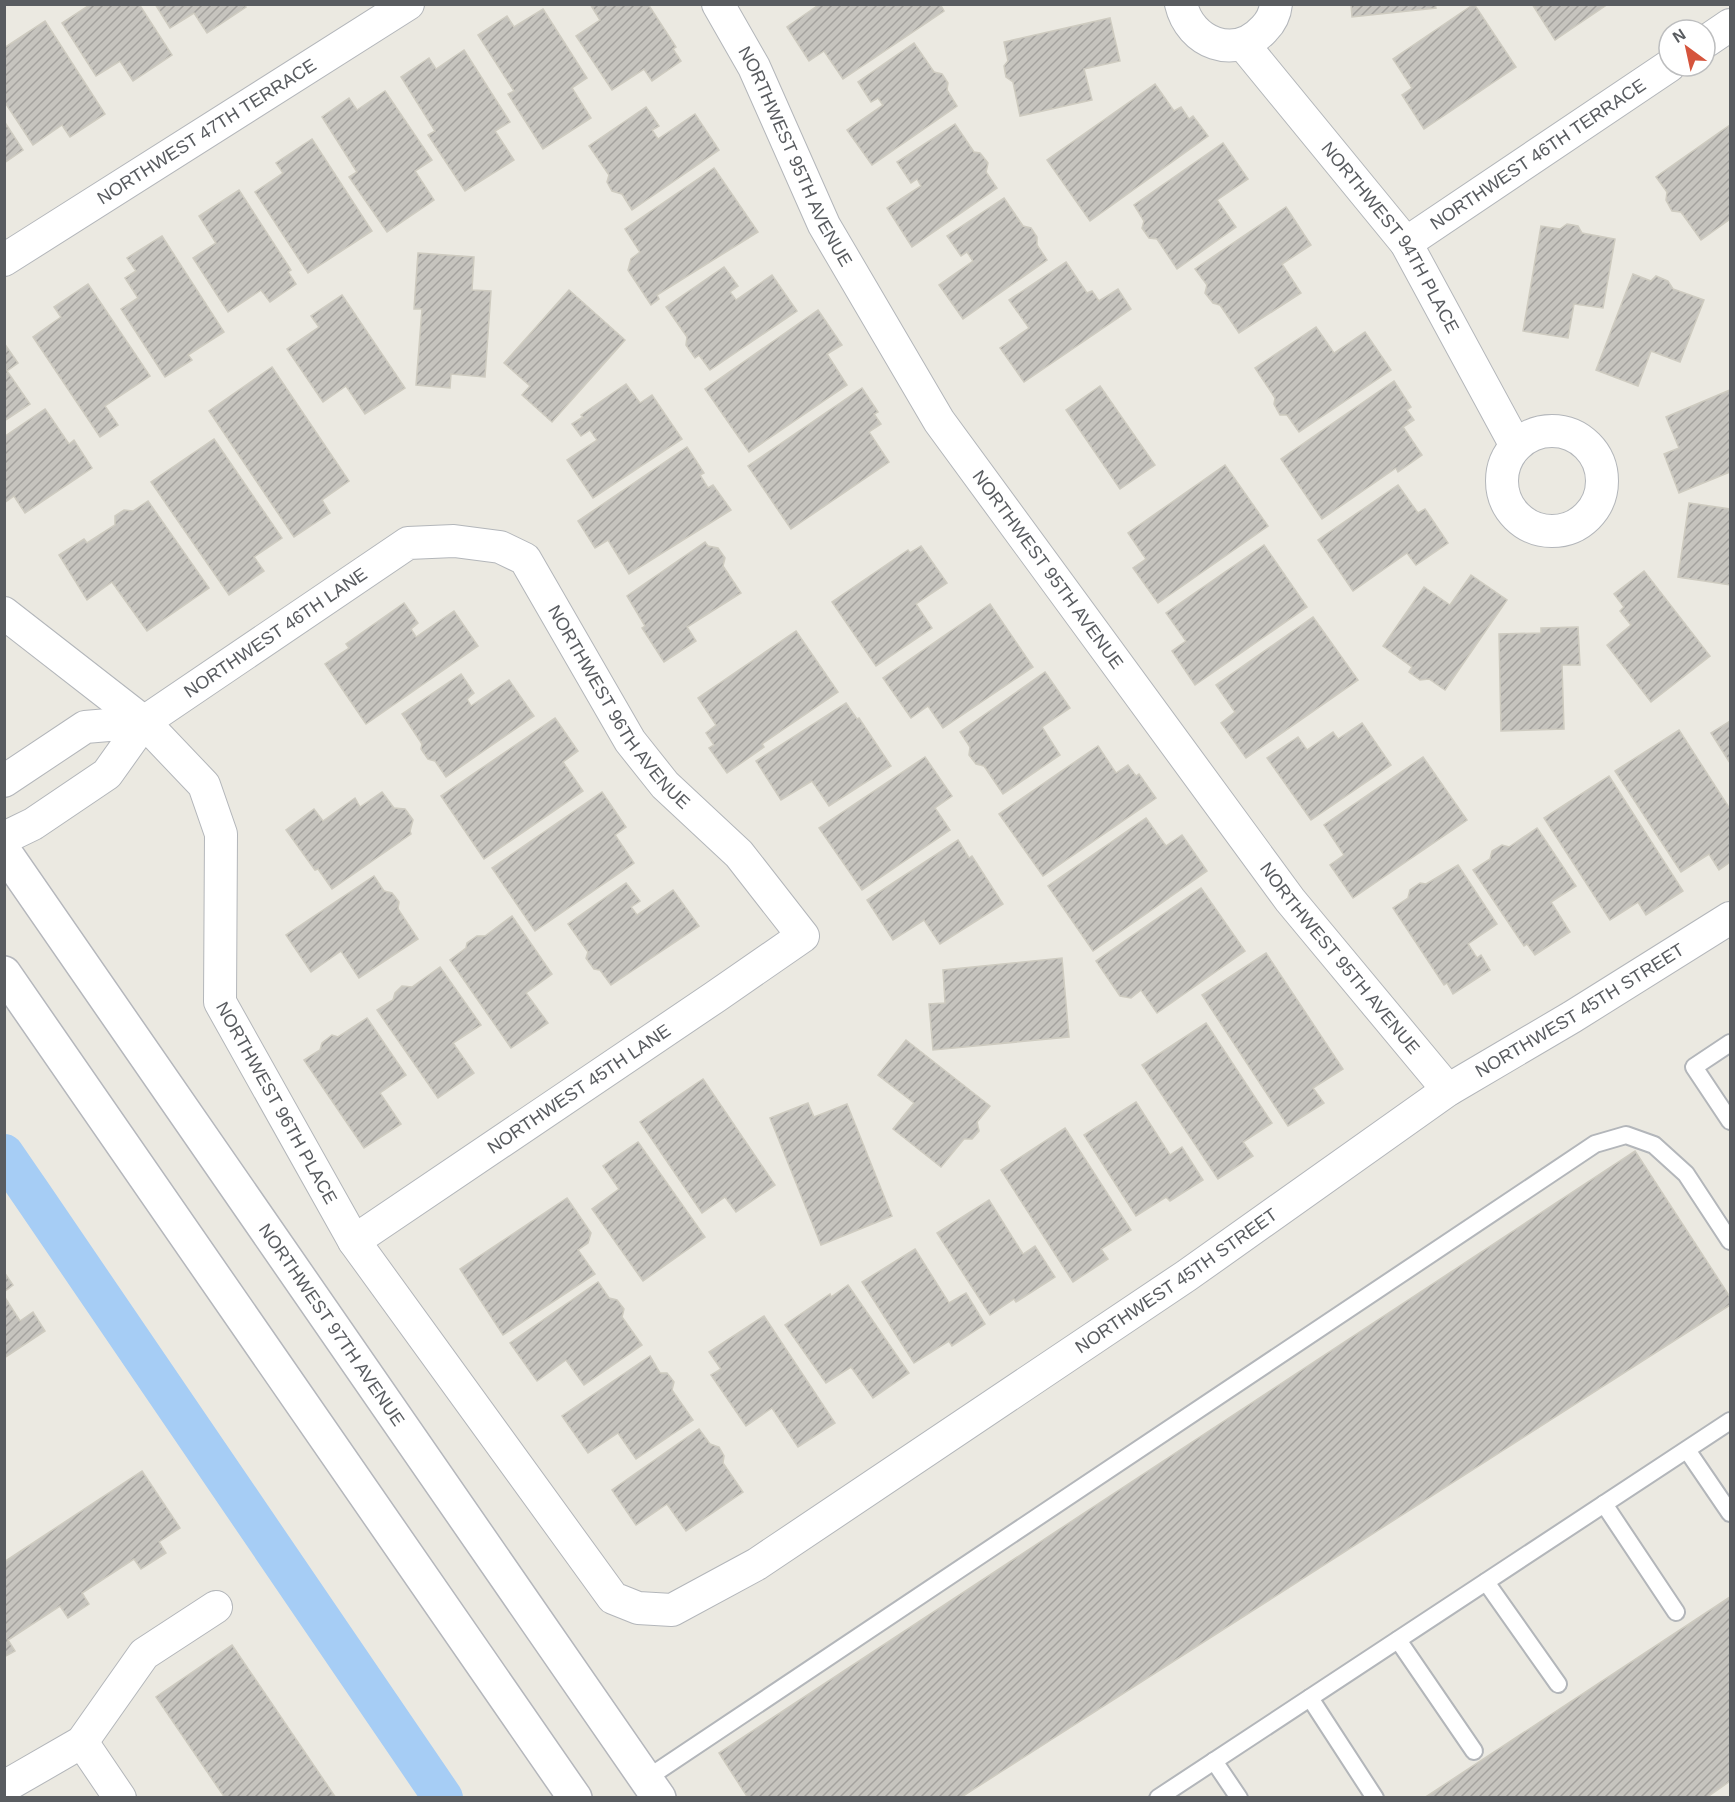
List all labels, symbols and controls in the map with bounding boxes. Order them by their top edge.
north arrow [1657,18,1717,78]
text: N [1670,26,1689,46]
street label: NORTHWEST 95TH AVENUE [734,43,856,270]
street label: NORTHWEST 47TH TERRACE [94,55,320,208]
street label: NORTHWEST 46TH TERRACE [1426,75,1649,234]
street label: NORTHWEST 94TH PLACE [1317,138,1463,337]
street label: NORTHWEST 95TH AVENUE [969,467,1127,673]
street label: NORTHWEST 46TH LANE [180,564,371,702]
street label: NORTHWEST 96TH AVENUE [544,602,694,813]
street label: NORTHWEST 95TH AVENUE [1256,859,1424,1058]
street label: NORTHWEST 45TH STREET [1472,939,1688,1082]
street label: NORTHWEST 96TH PLACE [212,998,341,1207]
street label: NORTHWEST 45TH LANE [484,1020,674,1158]
street label: NORTHWEST 45TH STREET [1072,1204,1281,1357]
street label: NORTHWEST 97TH AVENUE [255,1220,408,1430]

